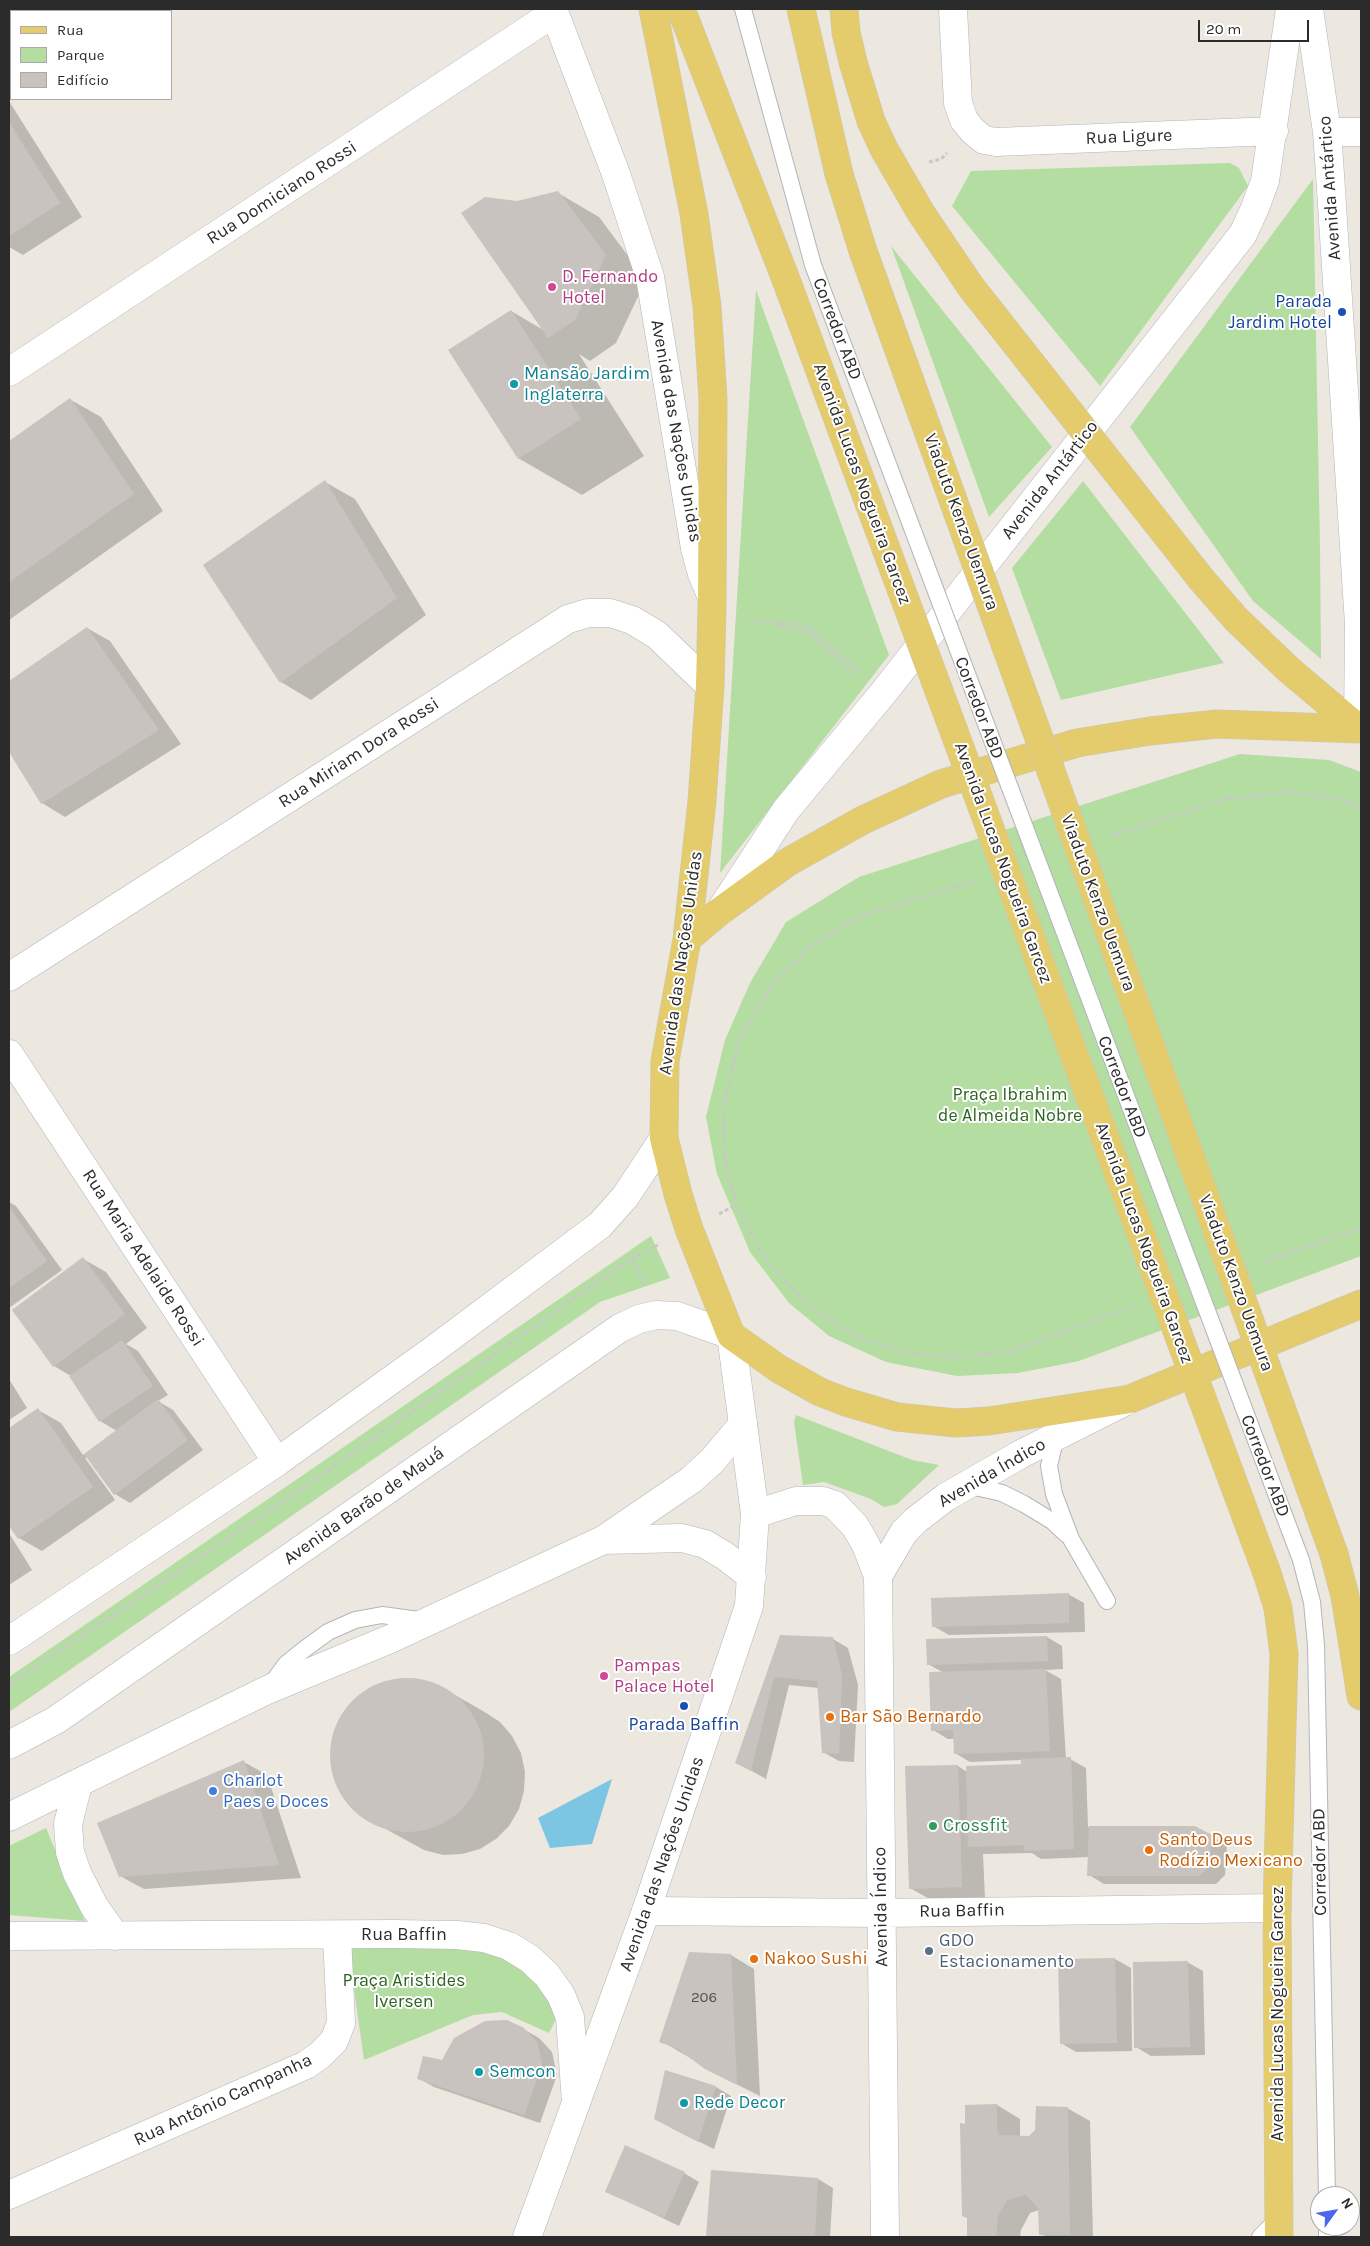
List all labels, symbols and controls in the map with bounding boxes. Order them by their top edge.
legend [10,10,172,100]
scale bar [1200,10,1311,42]
text: 20 m [1206,20,1241,38]
text: Rua [57,21,84,39]
text: Parque [57,46,105,64]
text: Edifício [57,71,109,89]
street label: Avenida Antártico [1314,115,1346,261]
street label: Rua Ligure [1085,125,1173,149]
street label: Rua Domiciano Rossi [203,136,361,250]
place label: D. Fernando Hotel [562,266,658,308]
street label: Corredor ABD [808,275,866,383]
marker: D. Fernando Hotel [546,281,558,293]
place label: Parada Jardim Hotel [1228,291,1332,334]
marker: Parada Jardim Hotel [1336,306,1348,318]
street label: Avenida das Nações Unidas [646,318,706,544]
street label: Avenida Lucas Nogueira Garcez [808,360,916,608]
place label: Mansão Jardim Inglaterra [524,363,650,406]
marker: Mansão Jardim Inglaterra [508,378,520,390]
street label: Avenida Antártico [997,416,1103,544]
street label: Viaduto Kenzo Uemura [919,431,1003,613]
street label: Corredor ABD [950,654,1008,762]
street label: Rua Miriam Dora Rossi [275,693,443,813]
street label: Avenida Lucas Nogueira Garcez [949,739,1057,987]
street label: Viaduto Kenzo Uemura [1056,812,1140,994]
street label: Avenida das Nações Unidas [655,850,707,1076]
street label: Corredor ABD [1093,1033,1151,1141]
park label: Praça Ibrahim de Almeida Nobre [938,1084,1082,1126]
street label: Avenida Lucas Nogueira Garcez [1090,1119,1198,1367]
street label: Rua Maria Adelaide Rossi [78,1165,208,1351]
street label: Viaduto Kenzo Uemura [1194,1192,1278,1374]
street label: Corredor ABD [1236,1412,1294,1520]
street label: Avenida Índico [934,1434,1050,1512]
street label: Avenida Barão de Mauá [280,1442,448,1570]
place label: Pampas Palace Hotel [614,1655,715,1698]
marker: Pampas Palace Hotel [598,1670,610,1682]
marker: Parada Baffin [678,1700,690,1712]
place label: Bar São Bernardo [840,1706,981,1728]
marker: Bar São Bernardo [824,1711,836,1723]
place label: Parada Baffin [629,1714,739,1736]
street label: Avenida das Nações Unidas [615,1754,709,1974]
place label: Charlot Paes e Doces [223,1770,329,1812]
marker: Charlot Paes e Doces [207,1785,219,1797]
street label: Corredor ABD [1308,1808,1332,1916]
place label: Crossfit [943,1815,1008,1837]
marker: Crossfit [927,1820,939,1832]
place label: Santo Deus Rodízio Mexicano [1159,1829,1303,1872]
marker: Santo Deus Rodízio Mexicano [1143,1844,1155,1856]
street label: Avenida Índico [869,1847,893,1967]
street label: Avenida Lucas Nogueira Garcez [1267,1886,1289,2142]
street label: Rua Baffin [919,1899,1005,1923]
street label: Rua Baffin [361,1924,447,1946]
place label: GDO Estacionamento [939,1930,1074,1972]
marker: GDO Estacionamento [923,1945,935,1957]
place label: Nakoo Sushi [764,1948,868,1970]
marker: Nakoo Sushi [748,1953,760,1965]
park label: Praça Aristides Iversen [342,1970,466,2012]
house number: 206 [691,1989,717,2007]
street label: Rua Antônio Campanha [130,2049,316,2151]
place label: Semcon [489,2061,556,2083]
marker: Semcon [473,2066,485,2078]
place label: Rede Decor [694,2092,785,2114]
marker: Rede Decor [678,2097,690,2109]
north arrow [1310,2186,1360,2236]
text: N [1337,2195,1357,2212]

